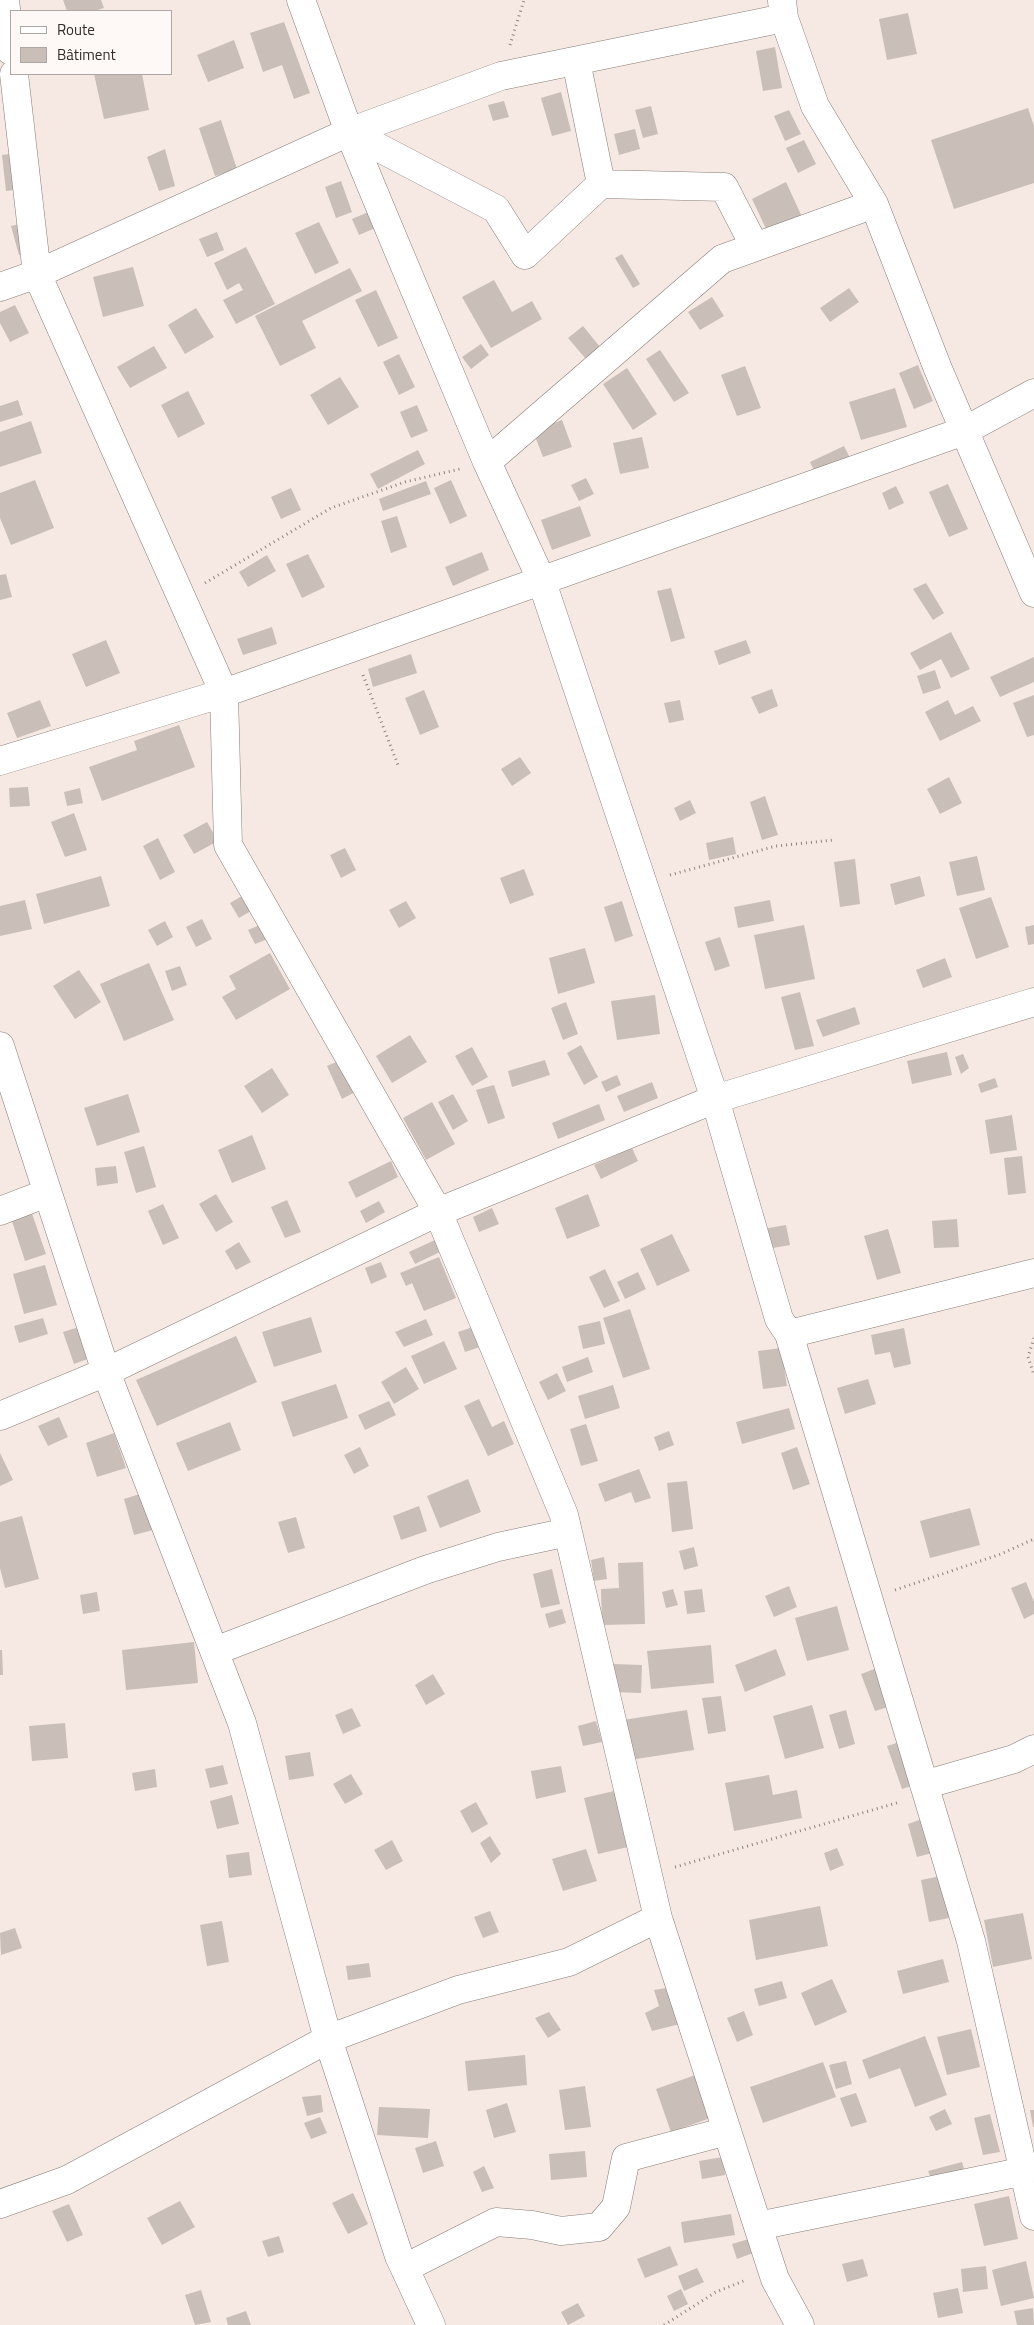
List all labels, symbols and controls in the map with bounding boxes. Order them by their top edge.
legend [10,10,172,75]
text: Route [57,18,95,41]
text: Bâtiment [57,43,116,66]

